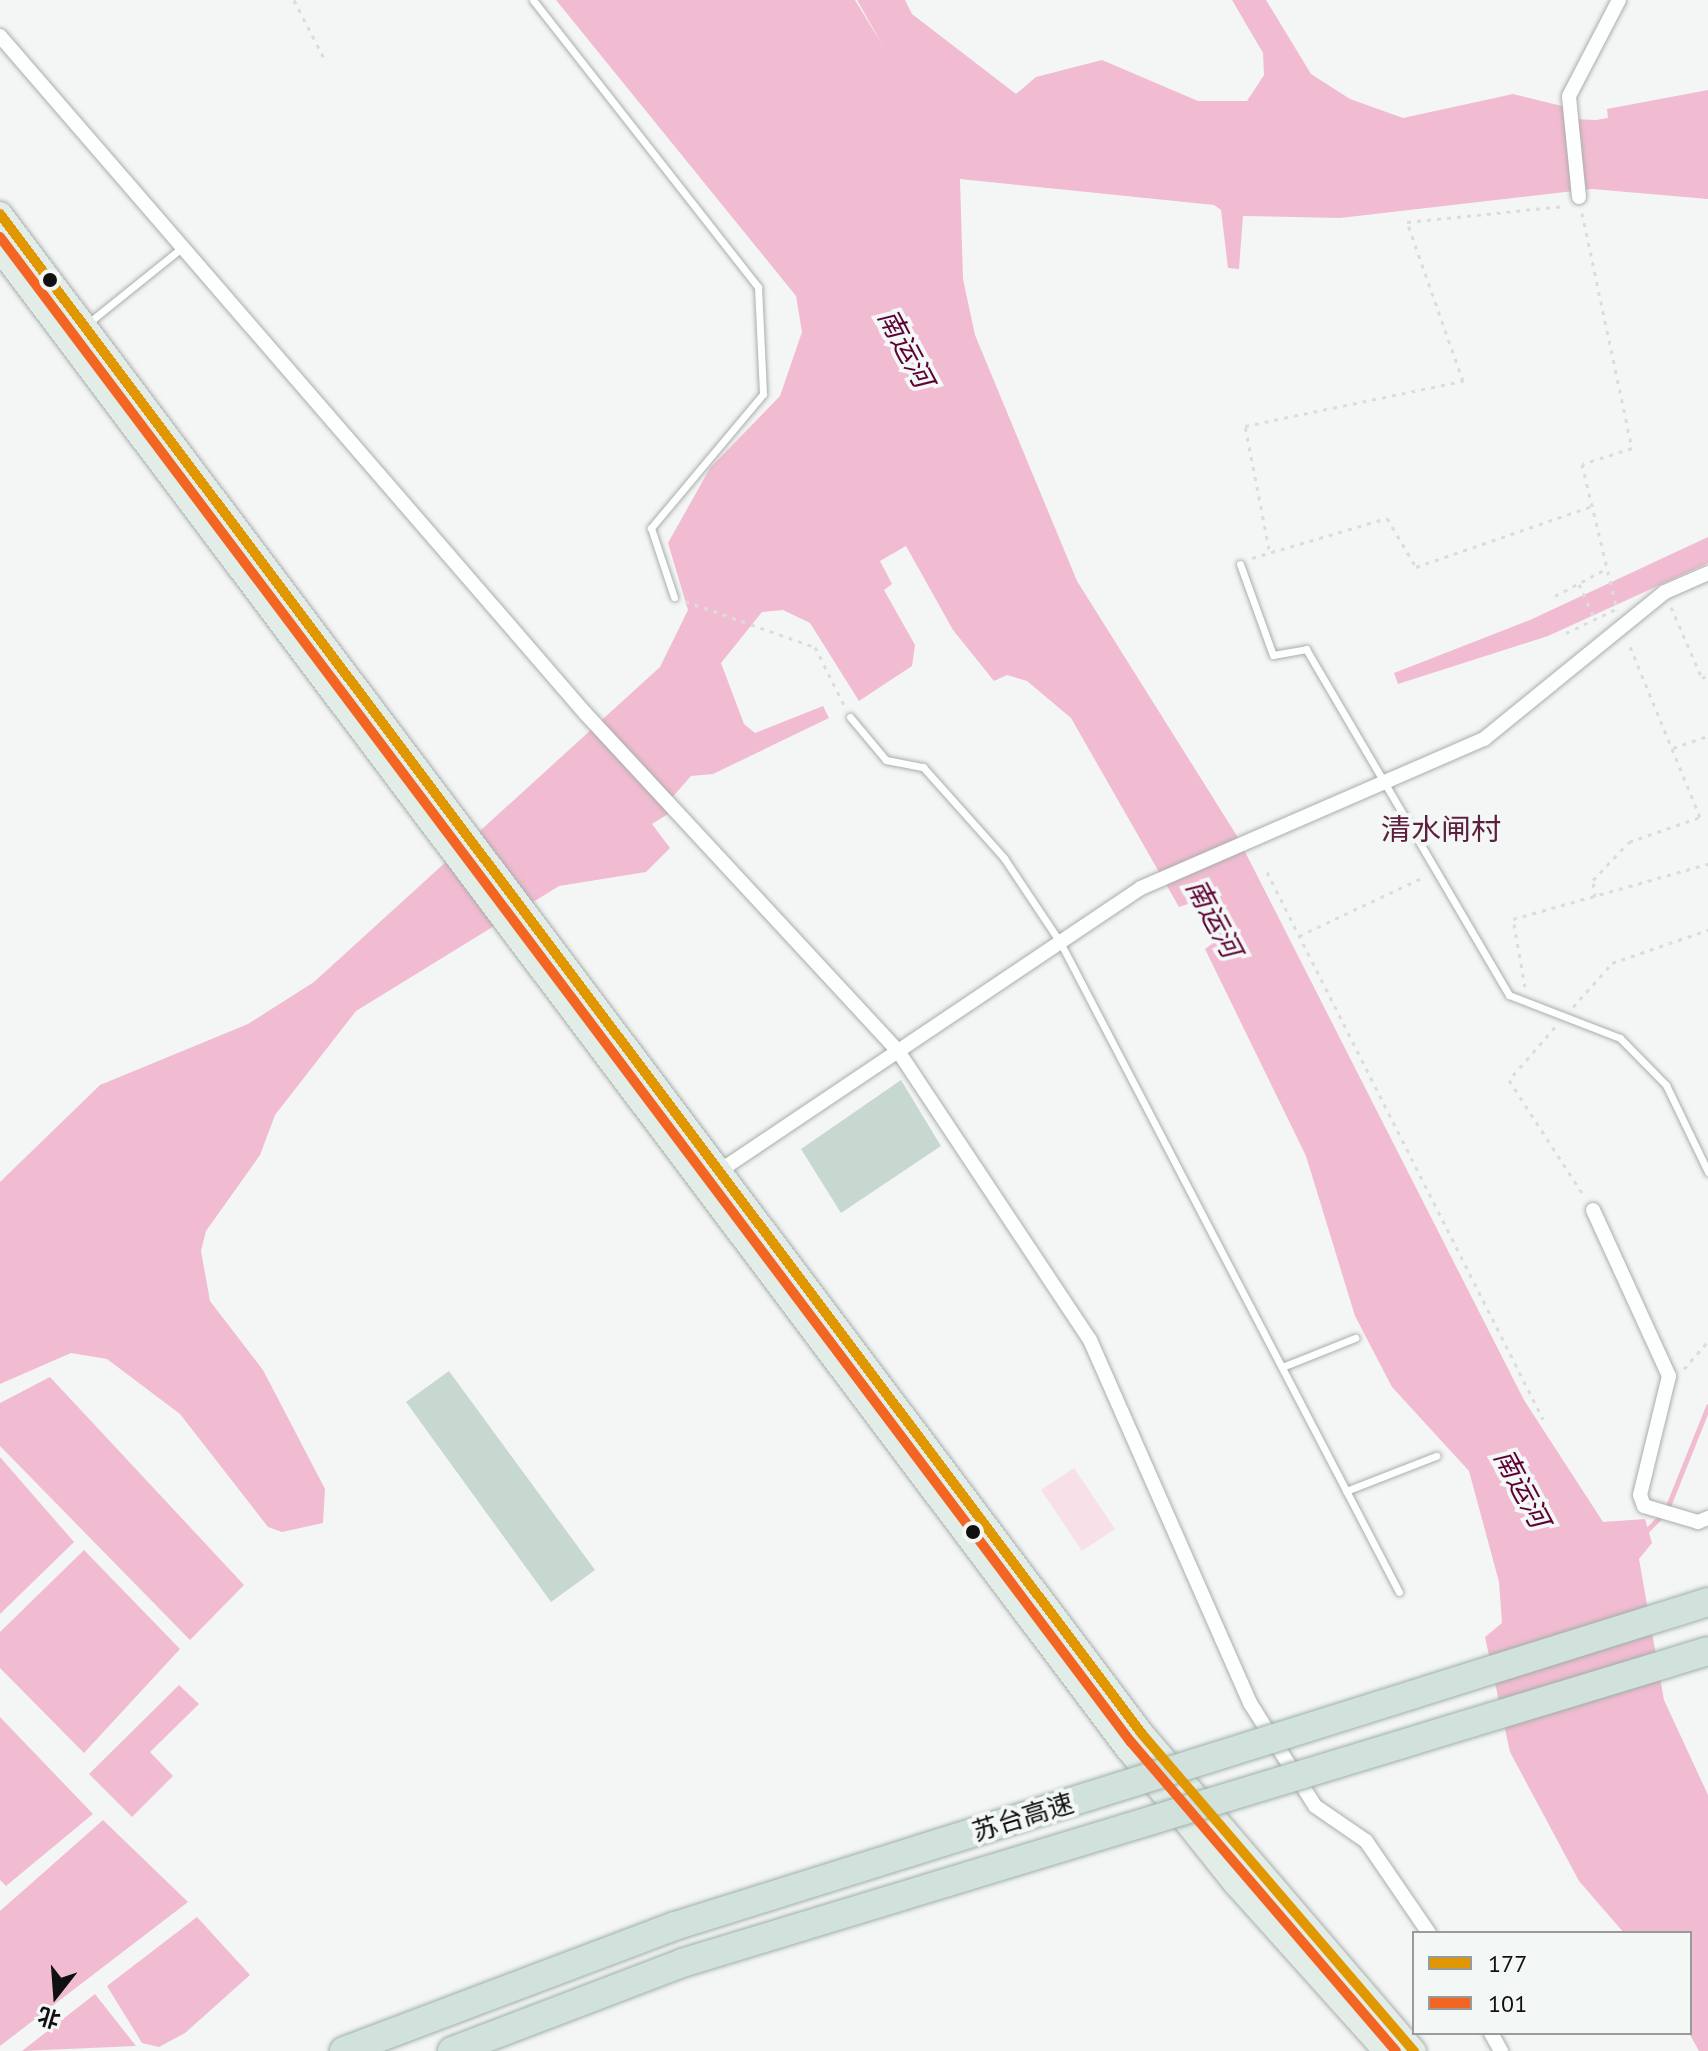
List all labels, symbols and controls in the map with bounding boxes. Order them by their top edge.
unlabelled marker [42,272,58,288]
water label: 南运河 [871,303,941,393]
district label: 清水闸村 [1381,811,1501,847]
water label: 南运河 [1179,873,1249,963]
water label: 南运河 [1487,1443,1557,1533]
unlabelled marker [965,1524,981,1540]
street label: 苏台高速 [969,1787,1077,1847]
legend [1412,1931,1692,2035]
text: 177 [1488,1948,1527,1979]
north arrow [16,1955,96,2035]
text: 101 [1488,1988,1527,2019]
text: 北 [34,2001,64,2035]

